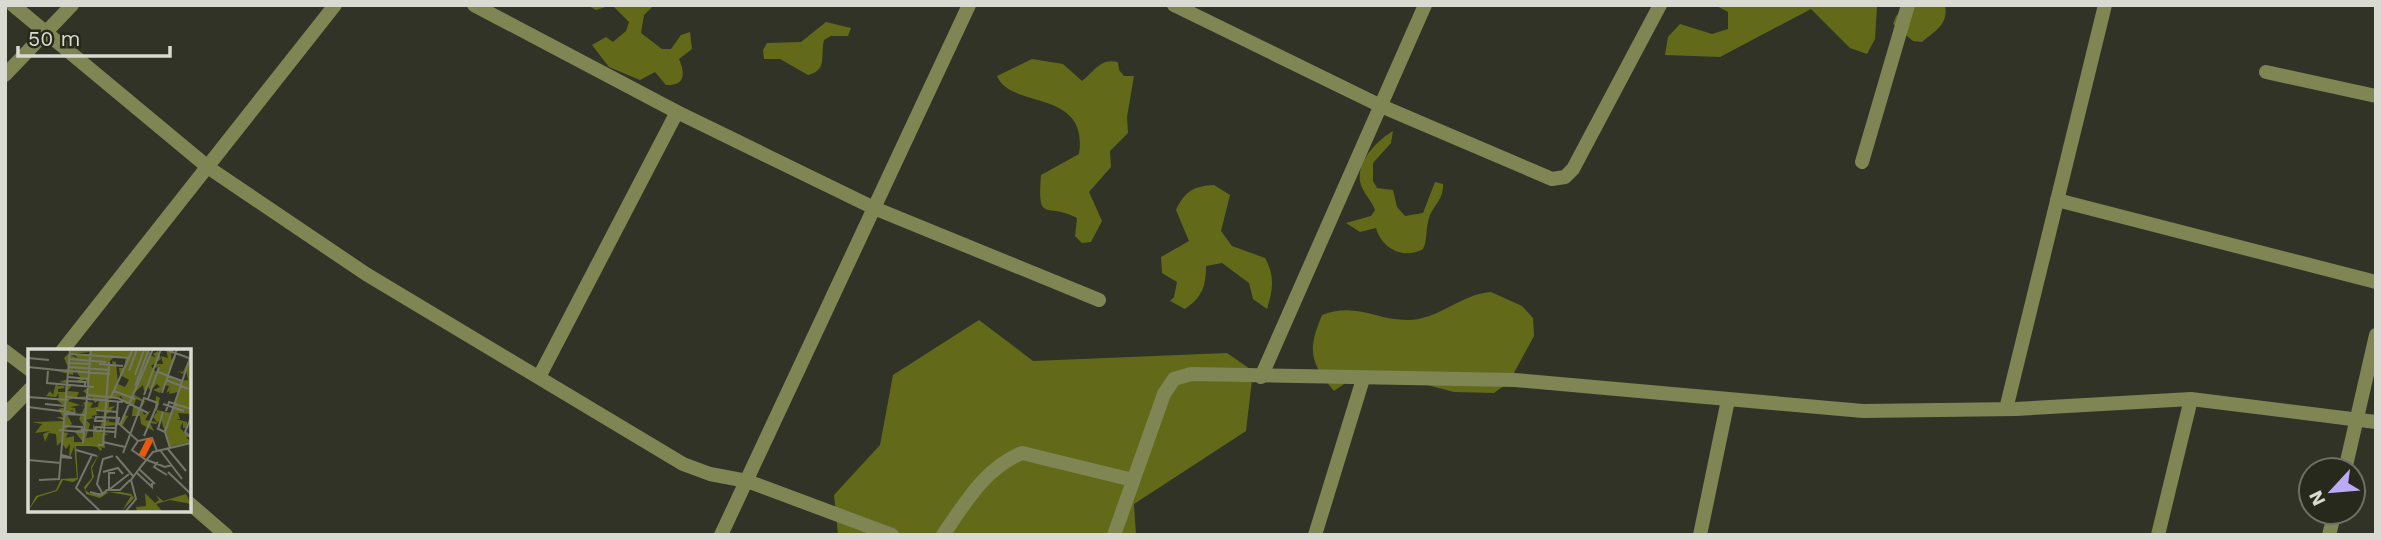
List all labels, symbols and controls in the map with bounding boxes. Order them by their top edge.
scale bar [18,14,170,58]
text: 50 m [28,26,80,51]
inset map [28,349,191,512]
north arrow [2297,456,2367,526]
text: N [2304,487,2331,510]

